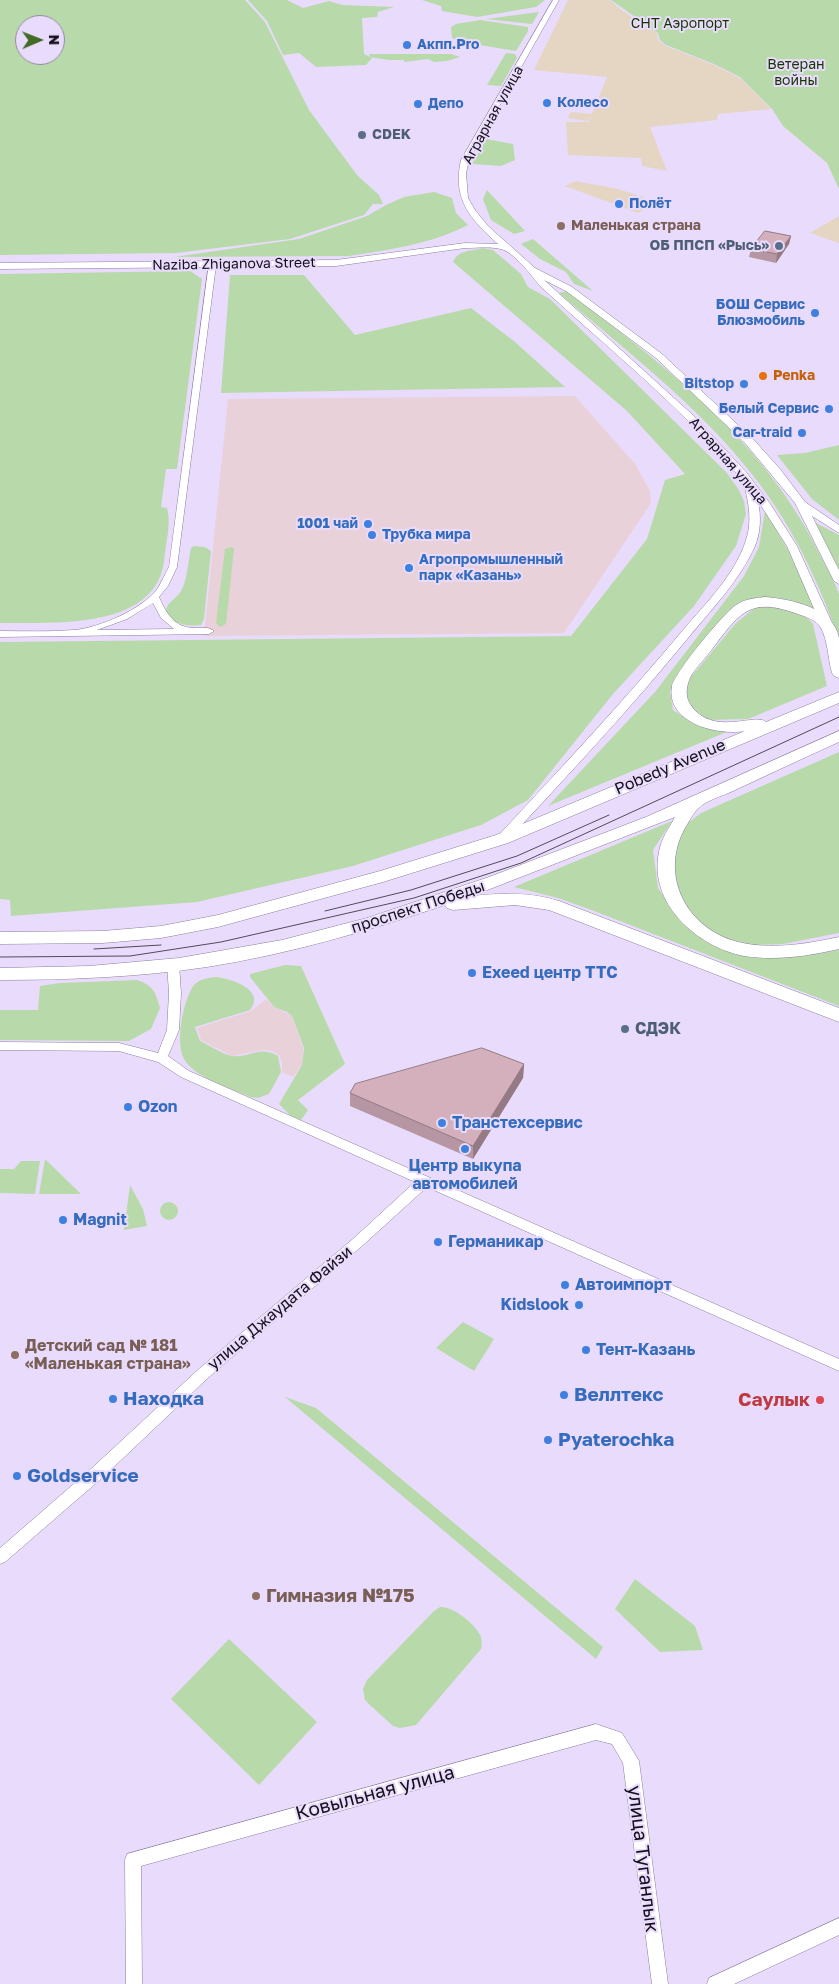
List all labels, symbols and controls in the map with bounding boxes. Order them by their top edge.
north arrow [15,15,65,65]
park label: СНТ Аэропорт [631,16,729,32]
text: N [46,34,63,45]
place label: Акпп.Pro [417,37,479,53]
marker: Акпп.Pro [401,39,413,51]
park label: Ветеран войны [767,57,825,90]
street label: Аграрная улица [459,63,527,167]
place label: Колесо [557,95,608,111]
place label: Депо [428,96,464,112]
marker: Колесо [541,97,553,109]
marker: Депо [412,98,424,110]
place label: CDEK [372,127,411,143]
marker: CDEK [356,129,368,141]
place label: Полёт [629,196,672,212]
marker: Полёт [613,198,625,210]
place label: Маленькая страна [571,218,701,234]
marker: Маленькая страна [555,220,567,232]
place label: ОБ ППСП «Рысь» [650,238,769,254]
marker: ОБ ППСП «Рысь» [773,240,785,252]
street label: Naziba Zhiganova Street [152,254,316,274]
place label: БОШ Сервис Блюзмобиль [716,297,805,330]
marker: БОШ Сервис Блюзмобиль [809,307,821,319]
place label: Penka [773,368,815,384]
marker: Penka [757,370,769,382]
place label: Bitstop [684,376,734,392]
marker: Bitstop [738,378,750,390]
place label: Белый Сервис [719,401,819,417]
marker: Белый Сервис [823,403,835,415]
street label: Аграрная улица [686,414,770,508]
place label: Car-traid [732,425,792,441]
marker: Car-traid [796,427,808,439]
place label: 1001 чай [297,516,358,532]
marker: 1001 чай [362,518,374,530]
place label: Трубка мира [382,527,471,543]
marker: Трубка мира [366,529,378,541]
place label: Агропромышленный парк «Казань» [419,552,563,584]
marker: Агропромышленный парк «Казань» [403,562,415,574]
street label: Pobedy Avenue [612,735,728,799]
street label: проспект Победы [349,876,487,938]
place label: Exeed центр ТТС [482,963,618,983]
marker: Exeed центр ТТС [466,967,478,979]
place label: СДЭК [635,1019,681,1039]
marker: СДЭК [619,1023,631,1035]
place label: Ozon [138,1097,178,1117]
marker: Ozon [122,1101,134,1113]
place label: Транстехсервис [452,1113,583,1133]
marker: Транстехсервис [436,1117,448,1129]
marker: Центр выкупа автомобилей [459,1143,471,1155]
place label: Центр выкупа автомобилей [408,1156,522,1194]
place label: Magnit [73,1210,127,1230]
marker: Magnit [57,1214,69,1226]
place label: Германикар [448,1232,544,1252]
marker: Германикар [432,1236,444,1248]
street label: улица Джаудата Файзи [204,1242,356,1374]
place label: Автоимпорт [575,1275,672,1295]
marker: Автоимпорт [559,1279,571,1291]
place label: Kidslook [500,1295,569,1315]
marker: Kidslook [573,1299,585,1311]
place label: Детский сад № 181 «Маленькая страна» [25,1336,191,1374]
place label: Тент-Казань [596,1340,695,1360]
marker: Тент-Казань [580,1344,592,1356]
marker: Детский сад № 181 «Маленькая страна» [9,1349,21,1361]
place label: Веллтекс [574,1384,664,1406]
place label: Находка [123,1388,204,1410]
marker: Веллтекс [558,1389,570,1401]
place label: Саулык [738,1389,810,1411]
marker: Находка [107,1393,119,1405]
marker: Саулык [814,1394,826,1406]
place label: Pyaterochka [558,1429,674,1451]
marker: Pyaterochka [542,1434,554,1446]
place label: Goldservice [27,1465,139,1487]
marker: Goldservice [11,1470,23,1482]
place label: Гимназия №175 [266,1585,415,1607]
marker: Гимназия №175 [250,1590,262,1602]
street label: Ковыльная улица [293,1761,457,1825]
street label: улица Туганлык [623,1784,663,1934]

